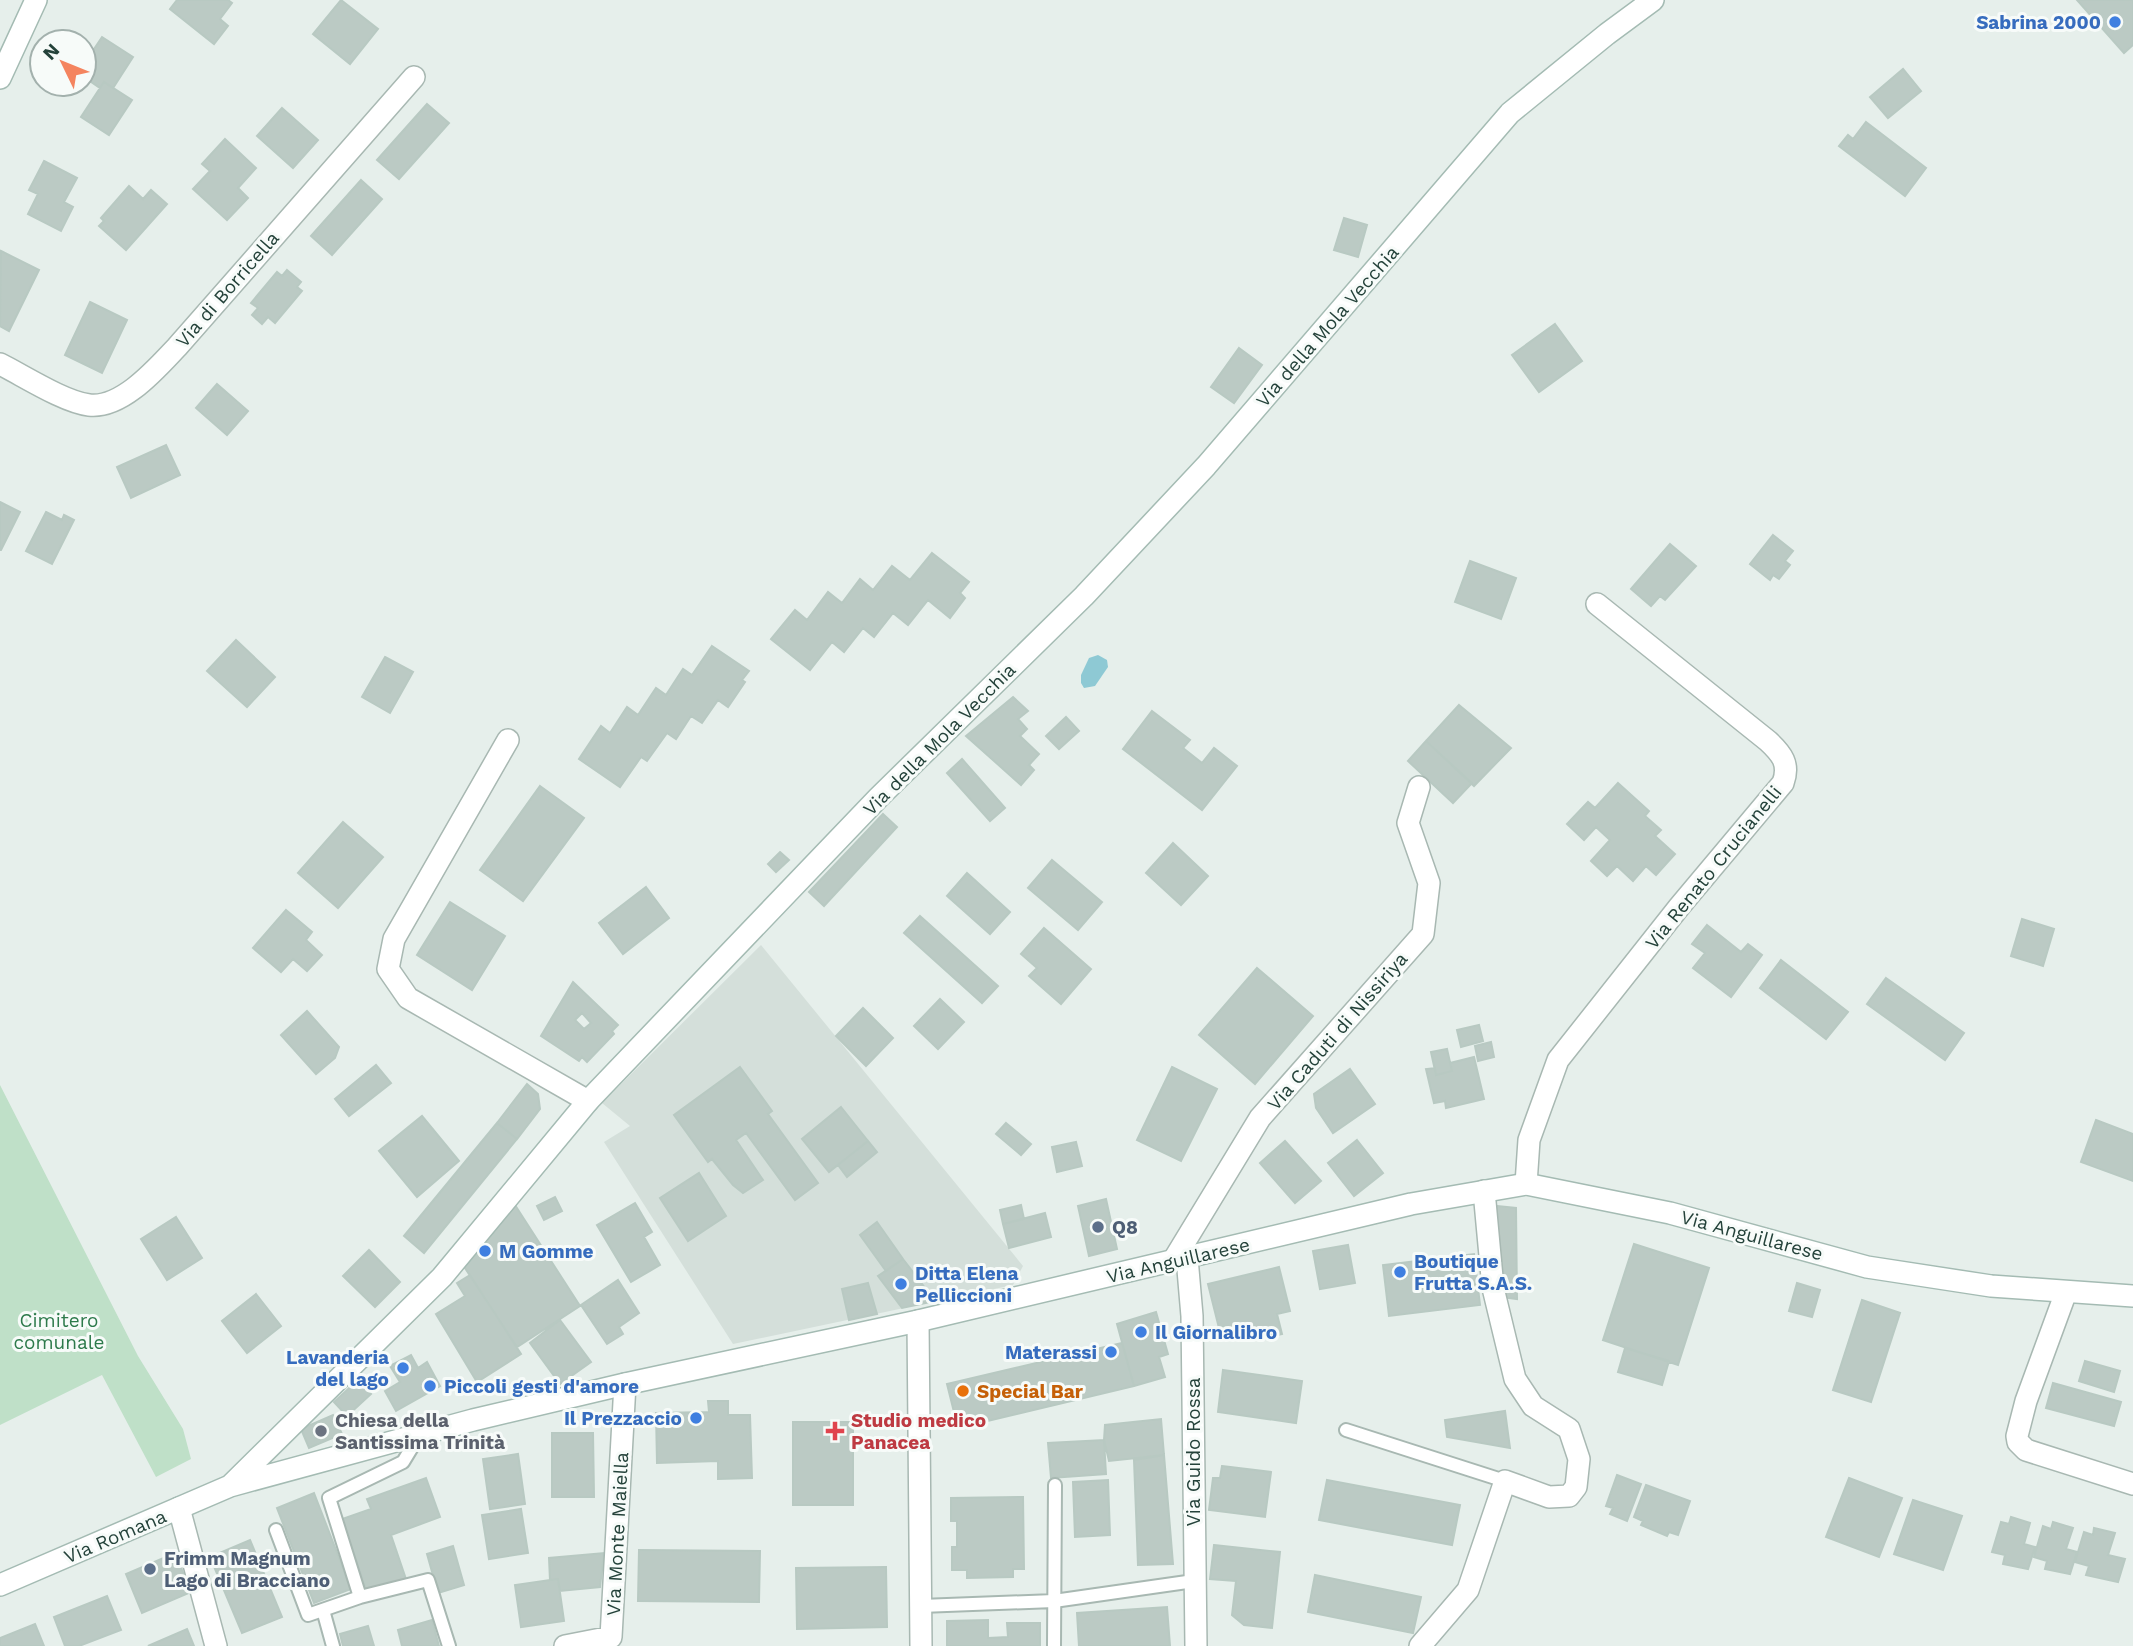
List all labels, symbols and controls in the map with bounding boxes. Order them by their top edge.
place label: Sabrina 2000 [1976,11,2101,34]
marker: Sabrina 2000 [2107,14,2123,30]
north arrow [28,28,98,98]
text: N [38,39,64,65]
street label: Via di Borricella [171,227,284,352]
street label: Via della Mola Vecchia [1251,241,1404,412]
street label: Via della Mola Vecchia [858,658,1021,820]
street label: Via Renato Crucianelli [1640,781,1786,954]
street label: Via Caduti di Nissiriya [1263,947,1412,1115]
street label: Via Anguillarese [1678,1205,1826,1266]
place label: Q8 [1112,1216,1138,1239]
marker: Q8 [1090,1219,1106,1235]
street label: Via Anguillarese [1104,1233,1252,1288]
place label: M Gomme [499,1240,594,1263]
marker: M Gomme [477,1243,493,1259]
place label: Boutique Frutta S.A.S. [1414,1250,1532,1295]
place label: Ditta Elena Pelliccioni [915,1262,1018,1307]
marker: Boutique Frutta S.A.S. [1392,1264,1408,1280]
marker: Ditta Elena Pelliccioni [893,1276,909,1292]
park label: Cimitero comunale [13,1309,105,1354]
place label: Il Giornalibro [1155,1321,1277,1344]
marker: Il Giornalibro [1133,1324,1149,1340]
place label: Materassi [1005,1341,1097,1364]
marker: Materassi [1103,1344,1119,1360]
place label: Lavanderia del lago [286,1346,389,1391]
marker: Lavanderia del lago [395,1360,411,1376]
place label: Piccoli gesti d'amore [444,1375,639,1398]
street label: Via Guido Rossa [1182,1377,1205,1526]
marker: Piccoli gesti d'amore [422,1378,438,1394]
place label: Special Bar [977,1380,1084,1403]
marker: Special Bar [955,1383,971,1399]
place label: Il Prezzaccio [564,1407,682,1430]
place label: Chiesa della Santissima Trinità [335,1409,505,1454]
place label: Studio medico Panacea [851,1409,986,1454]
marker: Il Prezzaccio [688,1410,704,1426]
marker: Studio medico Panacea [825,1421,845,1441]
marker: Chiesa della Santissima Trinità [313,1423,329,1439]
street label: Via Monte Maiella [602,1451,633,1616]
street label: Via Romana [60,1504,170,1568]
place label: Frimm Magnum Lago di Bracciano [164,1547,330,1592]
marker: Frimm Magnum Lago di Bracciano [142,1561,158,1577]

